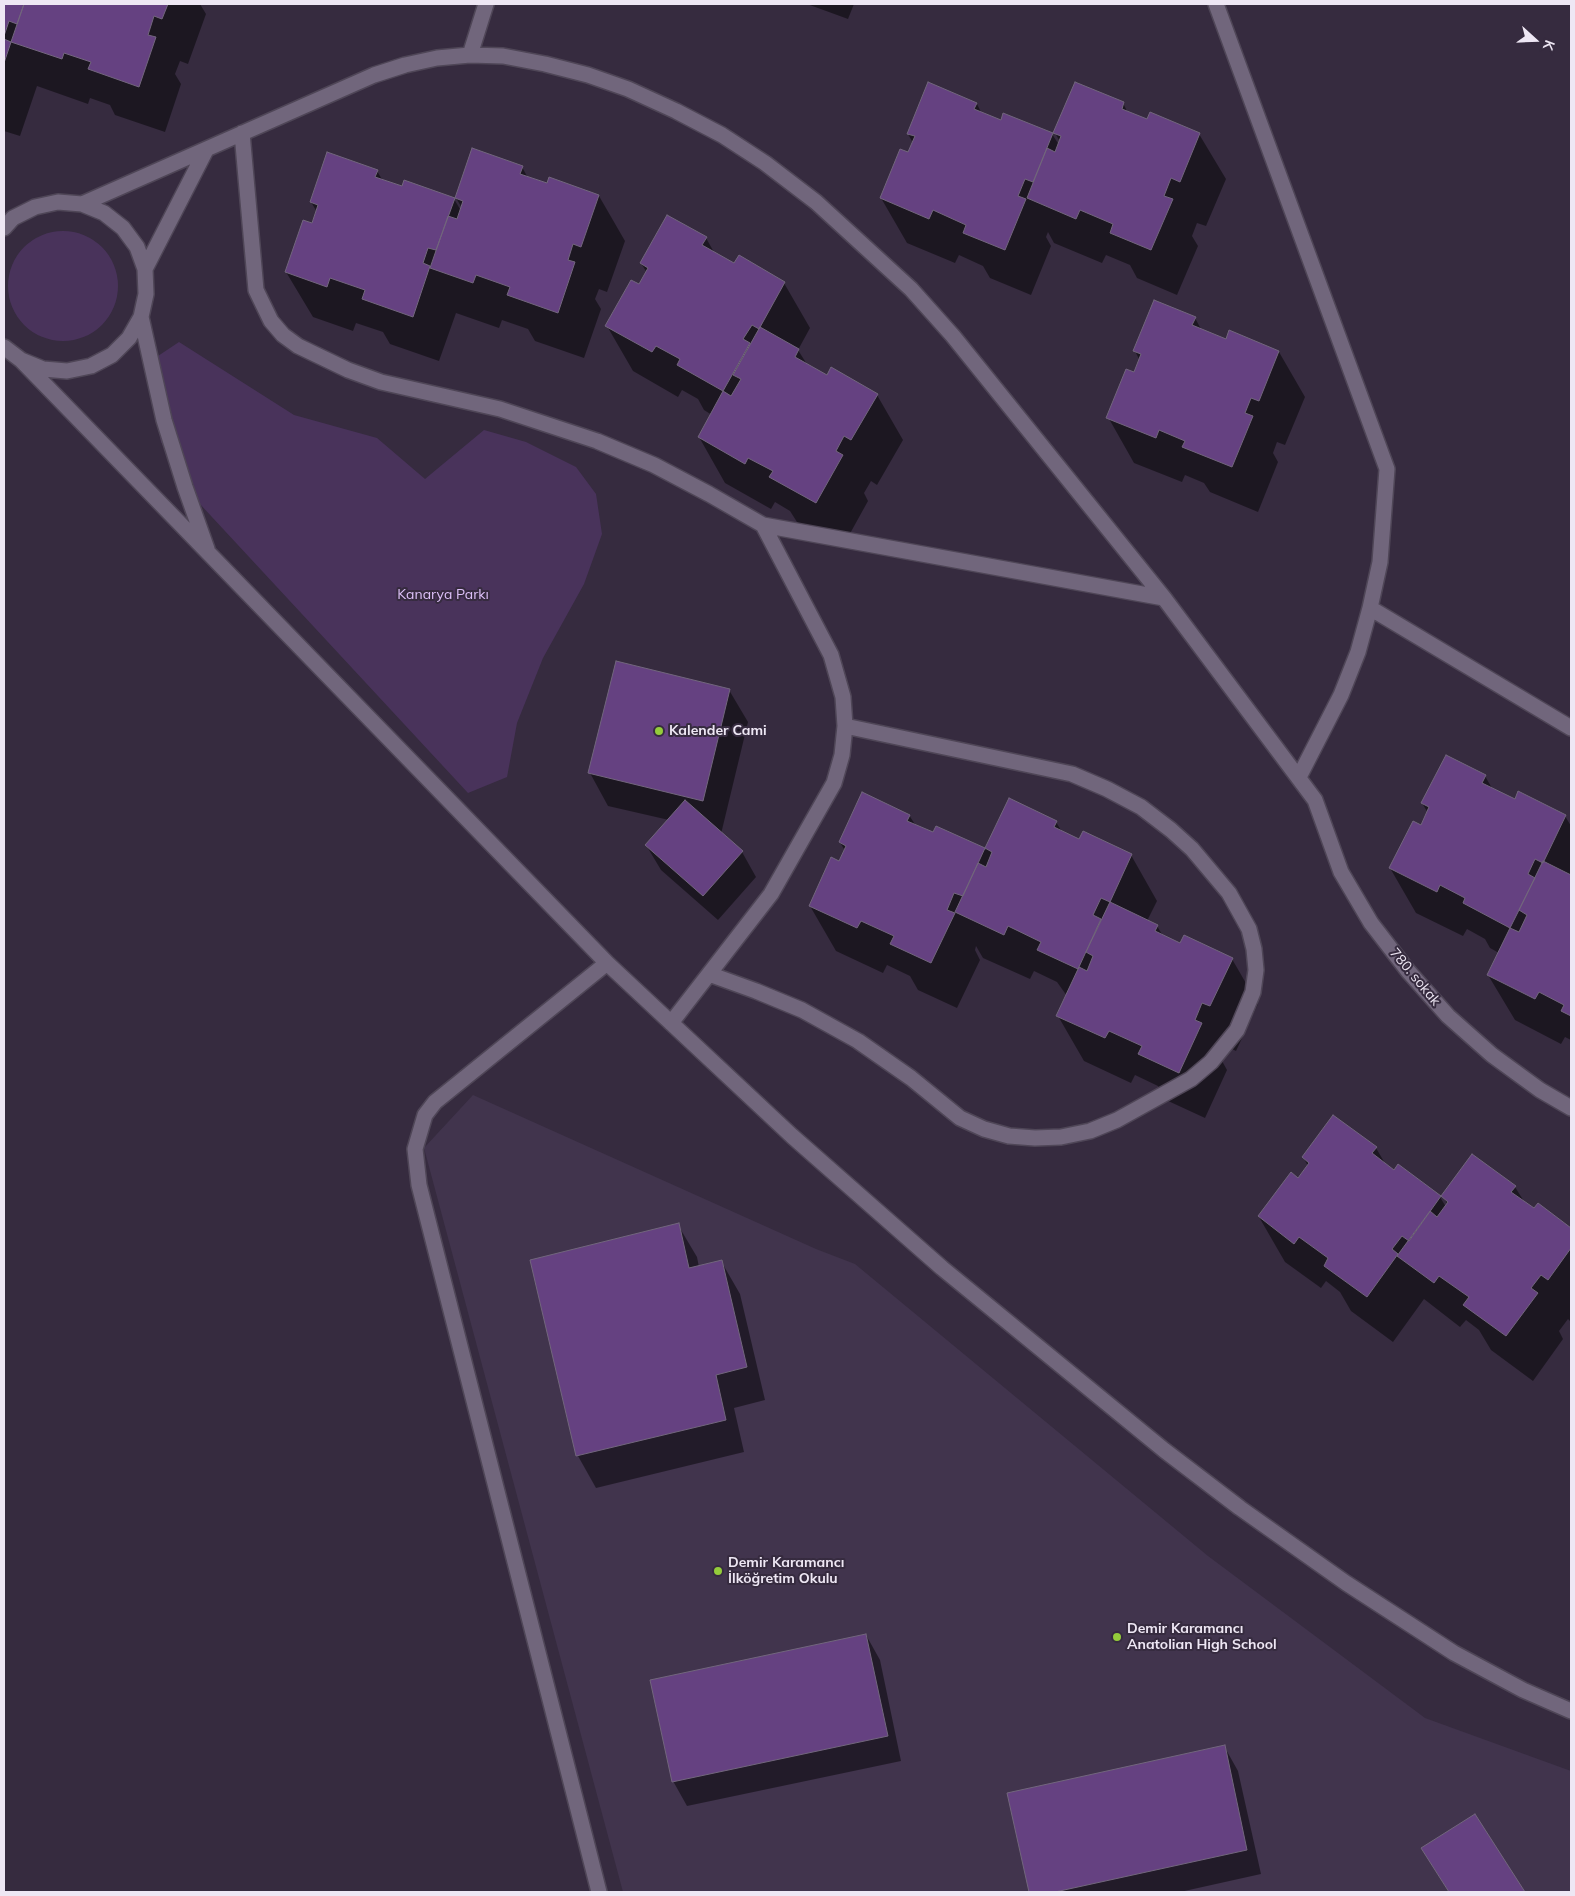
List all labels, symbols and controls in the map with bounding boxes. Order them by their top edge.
north arrow [1510,15,1560,65]
text: K [1539,38,1559,53]
park label: Kanarya Parkı [397,587,489,603]
place label: Kalender Cami [669,723,767,739]
marker: Kalender Cami [653,725,665,737]
street label: 780. sokak [1386,945,1444,1009]
place label: Demir Karamancı İlköğretim Okulu [728,1555,844,1588]
marker: Demir Karamancı İlköğretim Okulu [712,1565,724,1577]
place label: Demir Karamancı Anatolian High School [1127,1621,1277,1654]
marker: Demir Karamancı Anatolian High School [1111,1631,1123,1643]

